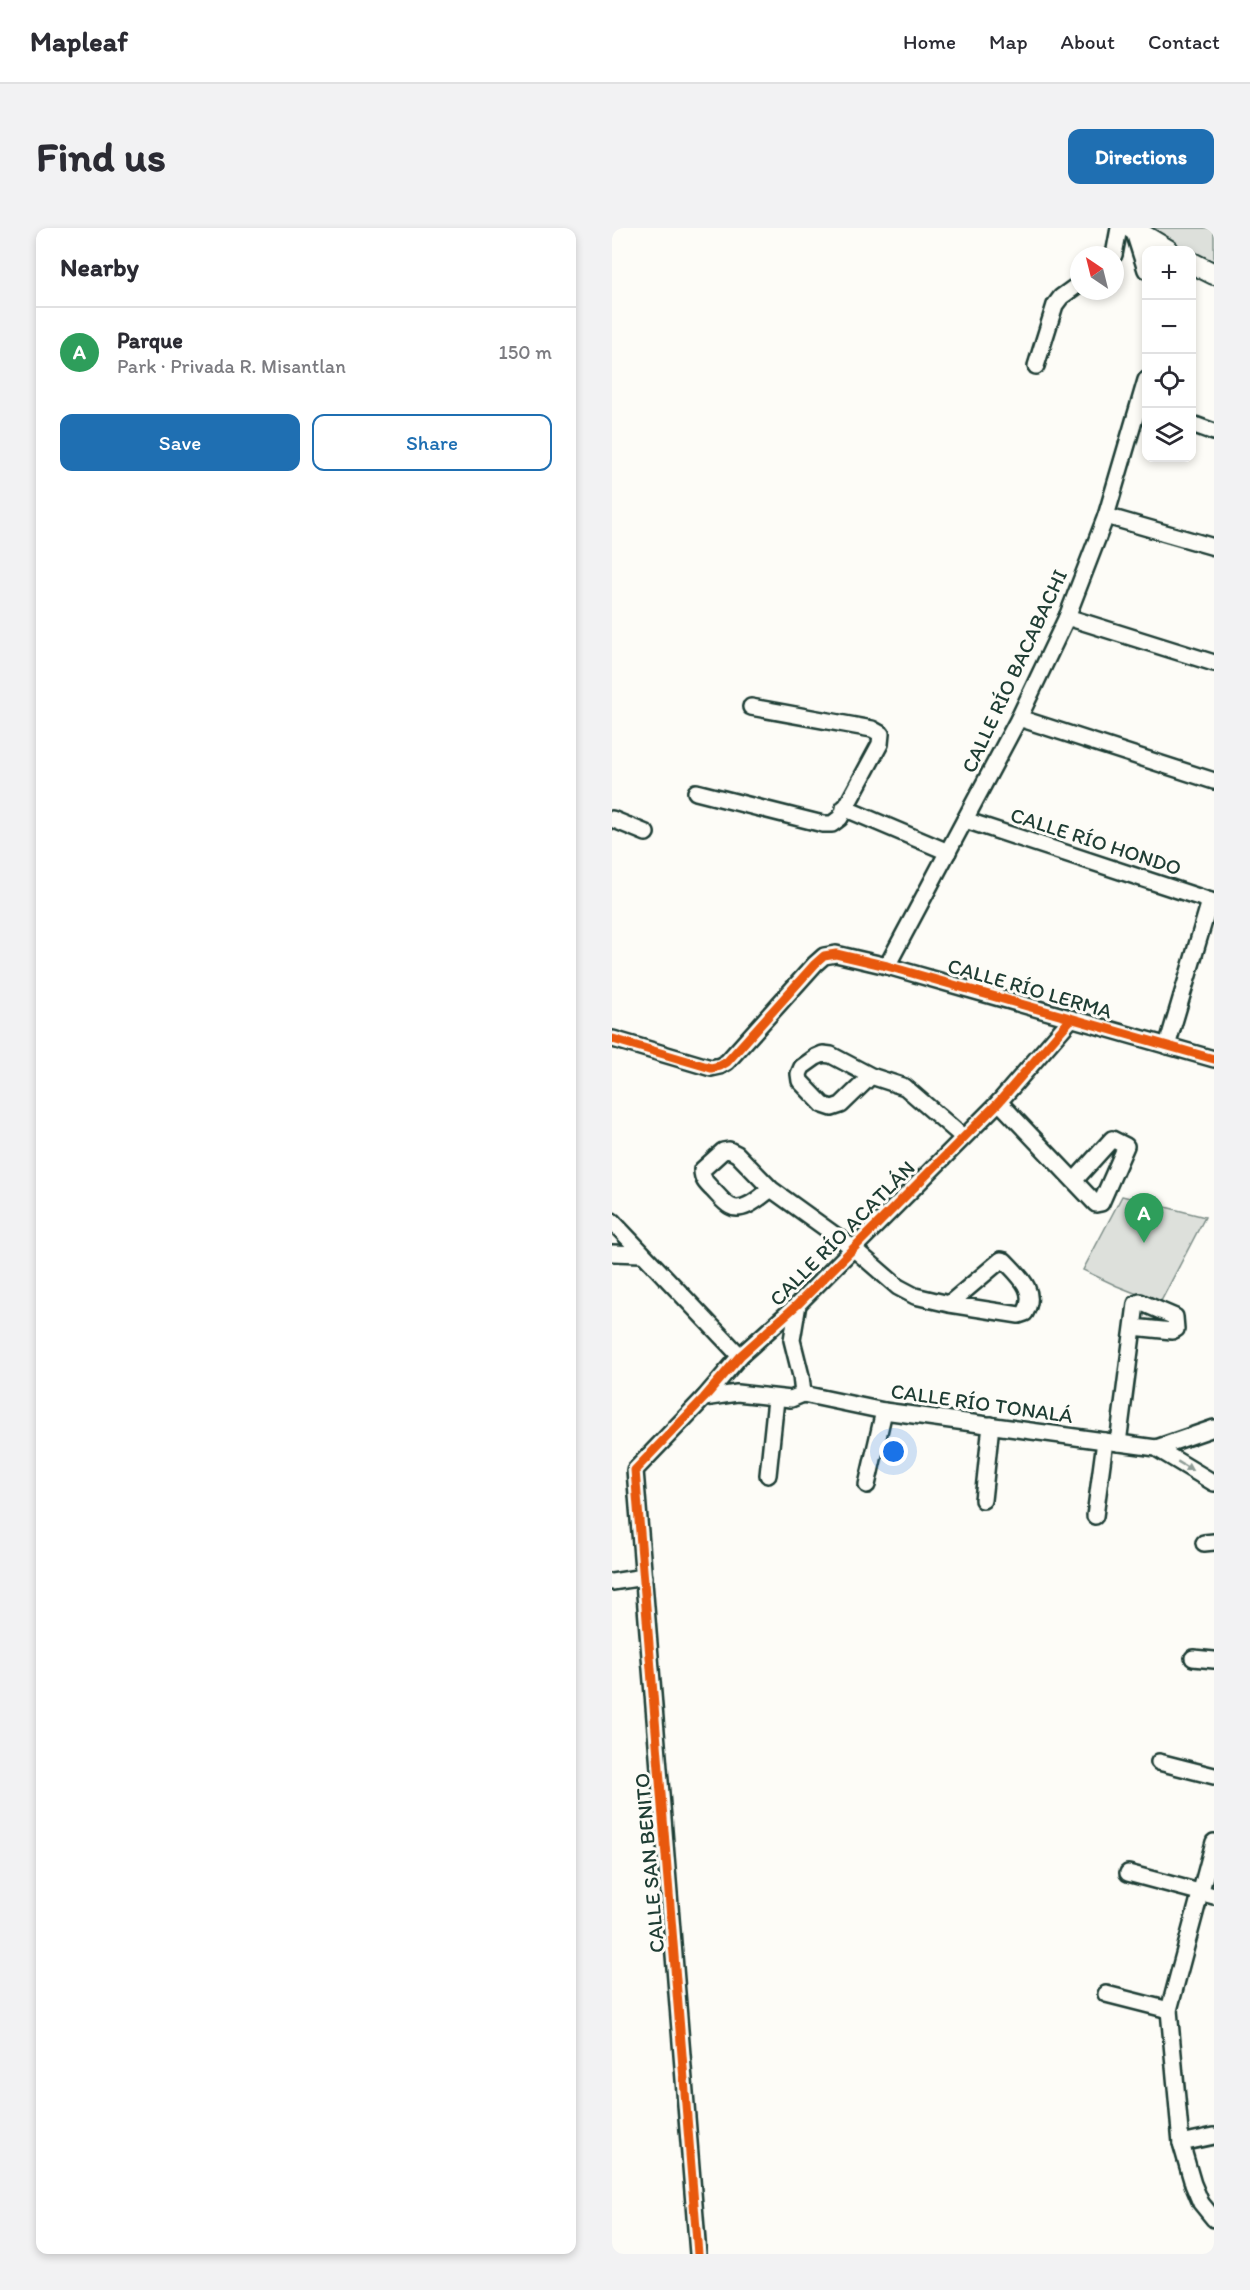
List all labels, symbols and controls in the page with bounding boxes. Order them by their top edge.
text: Mapleaf [30,24,128,58]
text: Home [903,29,956,54]
text: Map [989,29,1028,54]
text: About [1061,29,1115,54]
text: Contact [1148,29,1220,54]
button: Directions [1068,129,1214,184]
text: Find us [36,131,166,182]
north arrow [1070,246,1124,300]
map controls [1142,246,1196,462]
button: + [1142,246,1196,300]
text: Nearby [60,251,139,283]
button: − [1142,300,1196,354]
text: Parque [117,327,183,354]
text: A [73,340,86,364]
text: 150 m [499,340,552,364]
text: Park · Privada R. Misantlan [117,354,346,378]
button: locate [1142,354,1196,408]
button: layers [1142,408,1196,462]
button: Save [60,414,300,471]
button: Share [312,414,552,471]
street label: CALLE RÍO BACABACHI [956,565,1072,777]
street label: CALLE RÍO HONDO [1007,802,1185,880]
street label: CALLE RÍO LERMA [945,953,1116,1024]
street label: CALLE RÍO ACATLÁN [764,1155,920,1311]
pin: A [1124,1194,1164,1243]
street label: CALLE RÍO TONALÁ [889,1378,1075,1428]
your location [879,1437,908,1466]
one-way arrow [1177,1460,1193,1471]
street label: CALLE SAN BENITO [629,1772,669,1954]

